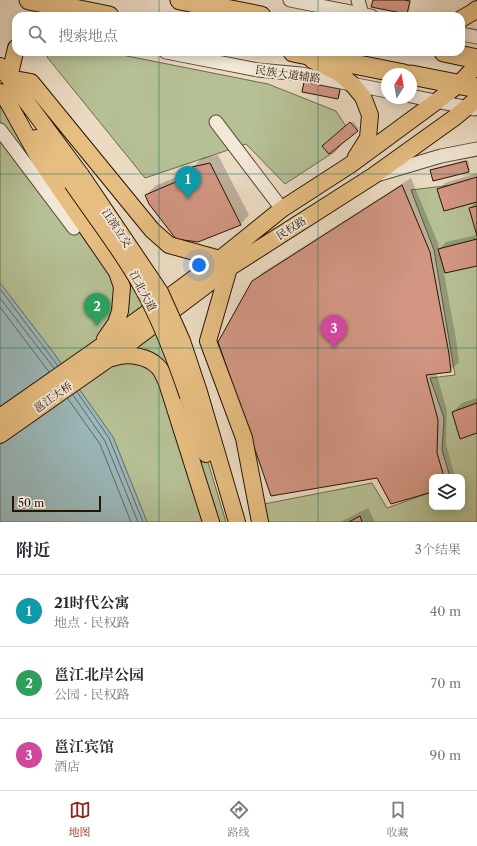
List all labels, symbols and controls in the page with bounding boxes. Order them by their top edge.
search box [12,12,465,56]
icon: search [26,23,48,45]
text: 搜索地点 [58,26,118,45]
street label: 民族大道辅路 [254,62,322,86]
north arrow [381,68,417,104]
pin: 1 [175,166,201,199]
street label: 江滨立交 [99,206,135,250]
street label: 民权路 [273,213,309,243]
your location [189,255,209,275]
street label: 江北大道 [126,268,160,314]
pin: 2 [84,293,110,326]
pin: 3 [321,315,347,348]
street label: 邕江大桥 [31,379,75,415]
map controls [429,474,465,510]
button: layers [429,474,465,510]
scale bar [12,494,101,513]
text: 50 m [18,496,44,510]
text: 附近 [16,540,50,560]
text: 3个结果 [415,541,461,557]
text: 21时代公寓 [54,593,130,612]
text: 1 [26,603,32,619]
text: 40 m [430,603,461,619]
text: 地点 · 民权路 [54,614,130,630]
text: 邕江北岸公园 [54,665,144,684]
text: 2 [25,675,33,691]
text: 70 m [431,675,461,691]
text: 公园 · 民权路 [54,686,130,702]
text: 邕江宾馆 [54,737,114,756]
text: 3 [25,747,33,763]
text: 90 m [430,747,461,763]
text: 酒店 [54,758,80,774]
tab: 地图 [69,799,91,839]
tab: 路线 [228,799,250,839]
tab: 收藏 [387,799,409,839]

